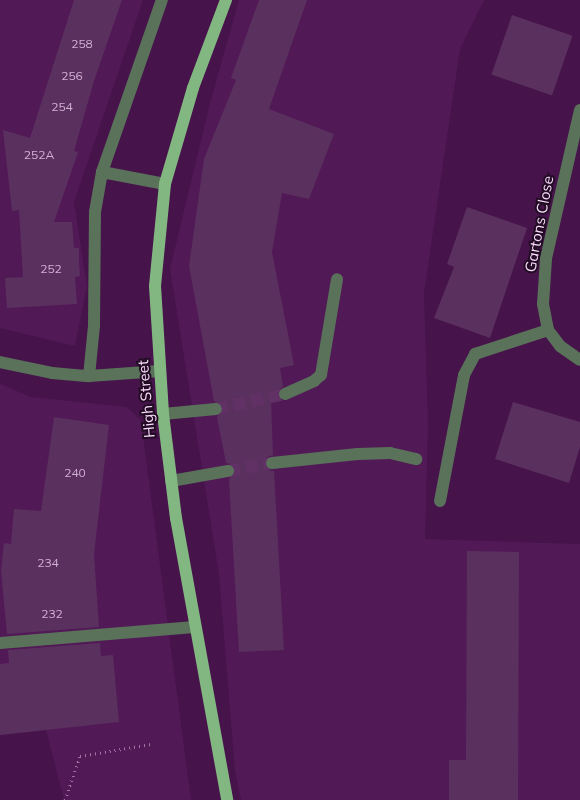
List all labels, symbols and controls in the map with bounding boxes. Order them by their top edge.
house number: 258 [71,37,93,51]
house number: 256 [61,69,83,83]
house number: 254 [51,100,73,114]
house number: 252A [24,148,54,162]
street label: Gartons Close [521,174,557,274]
house number: 252 [40,262,62,276]
street label: High Street [134,359,158,439]
house number: 240 [64,466,86,480]
house number: 234 [37,556,59,570]
house number: 232 [41,607,63,621]

